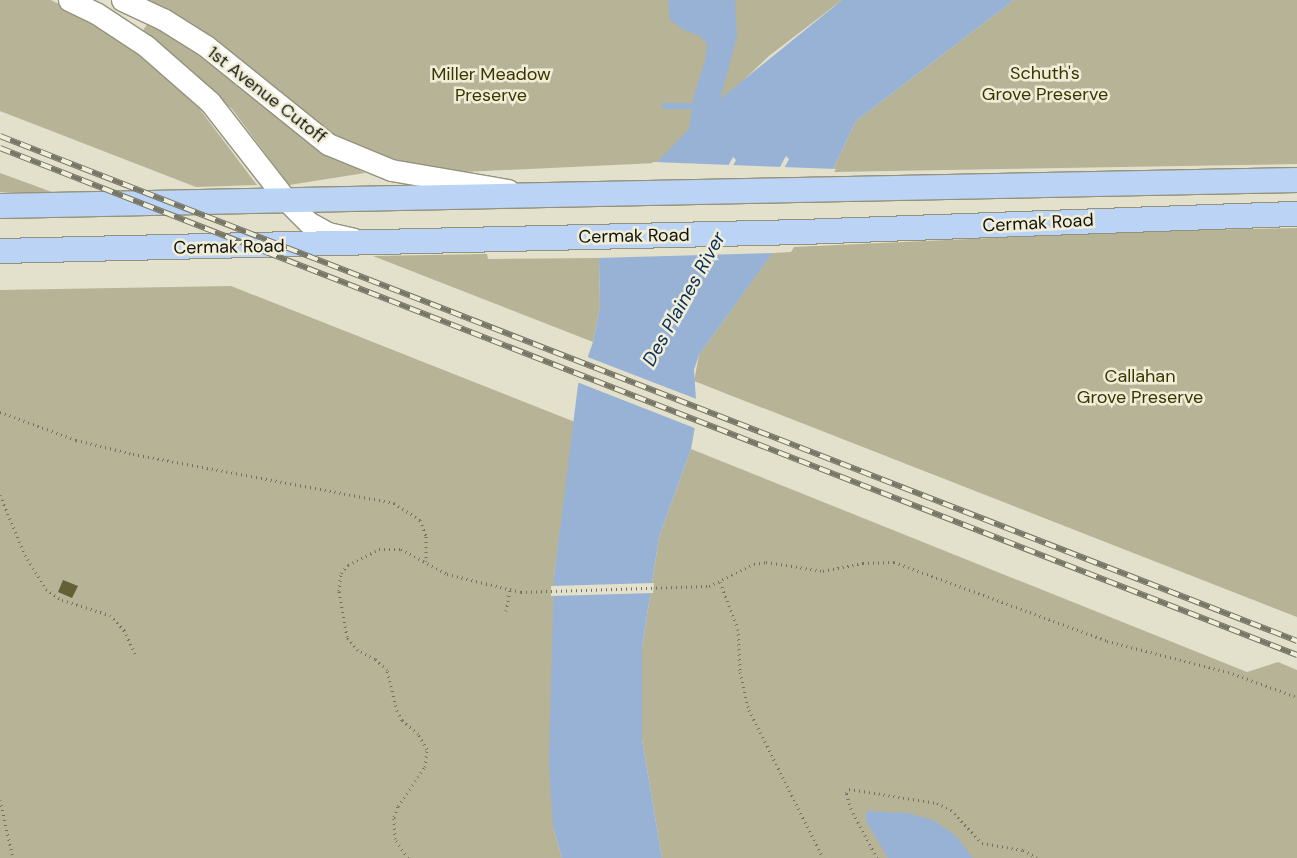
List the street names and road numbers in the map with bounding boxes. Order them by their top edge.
street label: 1st Avenue Cutoff [203,42,331,148]
street label: Cermak Road [982,209,1094,237]
street label: Cermak Road [578,224,690,248]
street label: Cermak Road [173,235,285,259]

